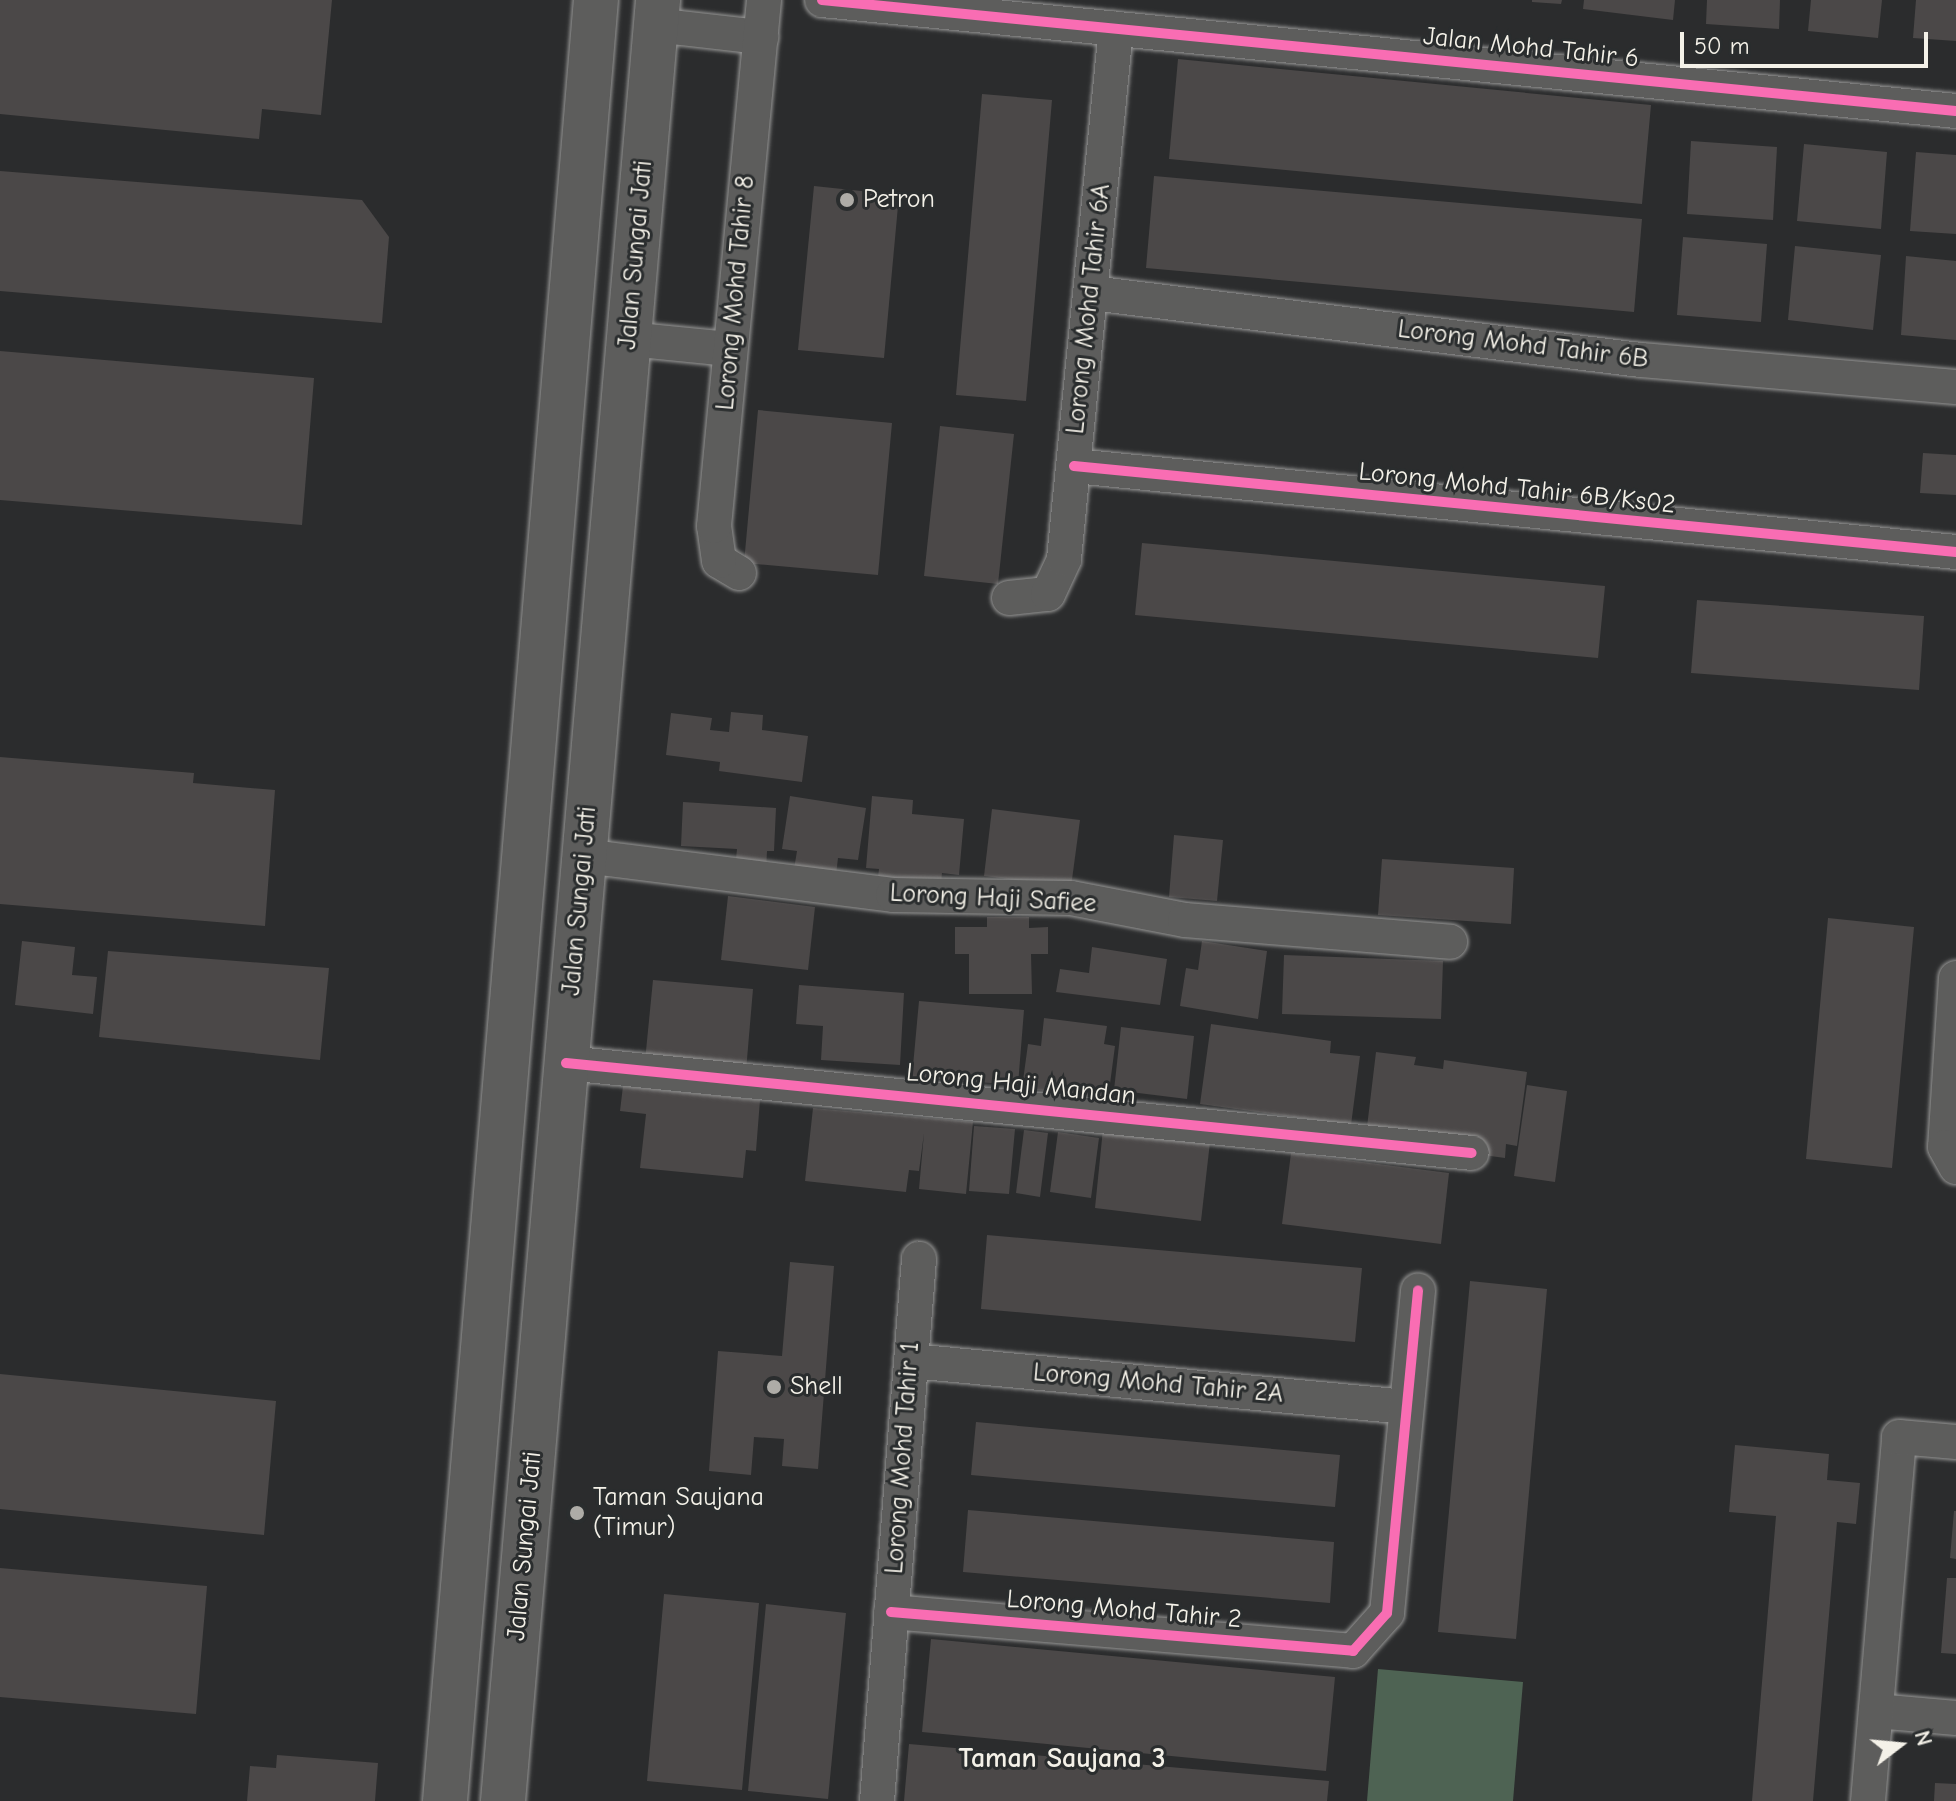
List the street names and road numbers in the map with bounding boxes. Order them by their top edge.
street label: Jalan Mohd Tahir 6 [1422,21,1640,75]
street label: Jalan Sungai Jati [612,159,660,351]
street label: Lorong Mohd Tahir 8 [710,174,762,412]
street label: Lorong Mohd Tahir 6A [1060,182,1118,436]
street label: Lorong Mohd Tahir 6B [1396,314,1650,376]
street label: Lorong Mohd Tahir 6B/Ks02 [1357,457,1677,521]
street label: Jalan Sungai Jati [556,805,604,997]
street label: Lorong Haji Safiee [889,878,1097,920]
street label: Lorong Haji Mandan [905,1057,1137,1113]
street label: Lorong Mohd Tahir 1 [879,1341,927,1575]
street label: Lorong Mohd Tahir 2A [1032,1358,1284,1410]
street label: Jalan Sungai Jati [501,1450,549,1642]
street label: Lorong Mohd Tahir 2 [1005,1584,1243,1636]

